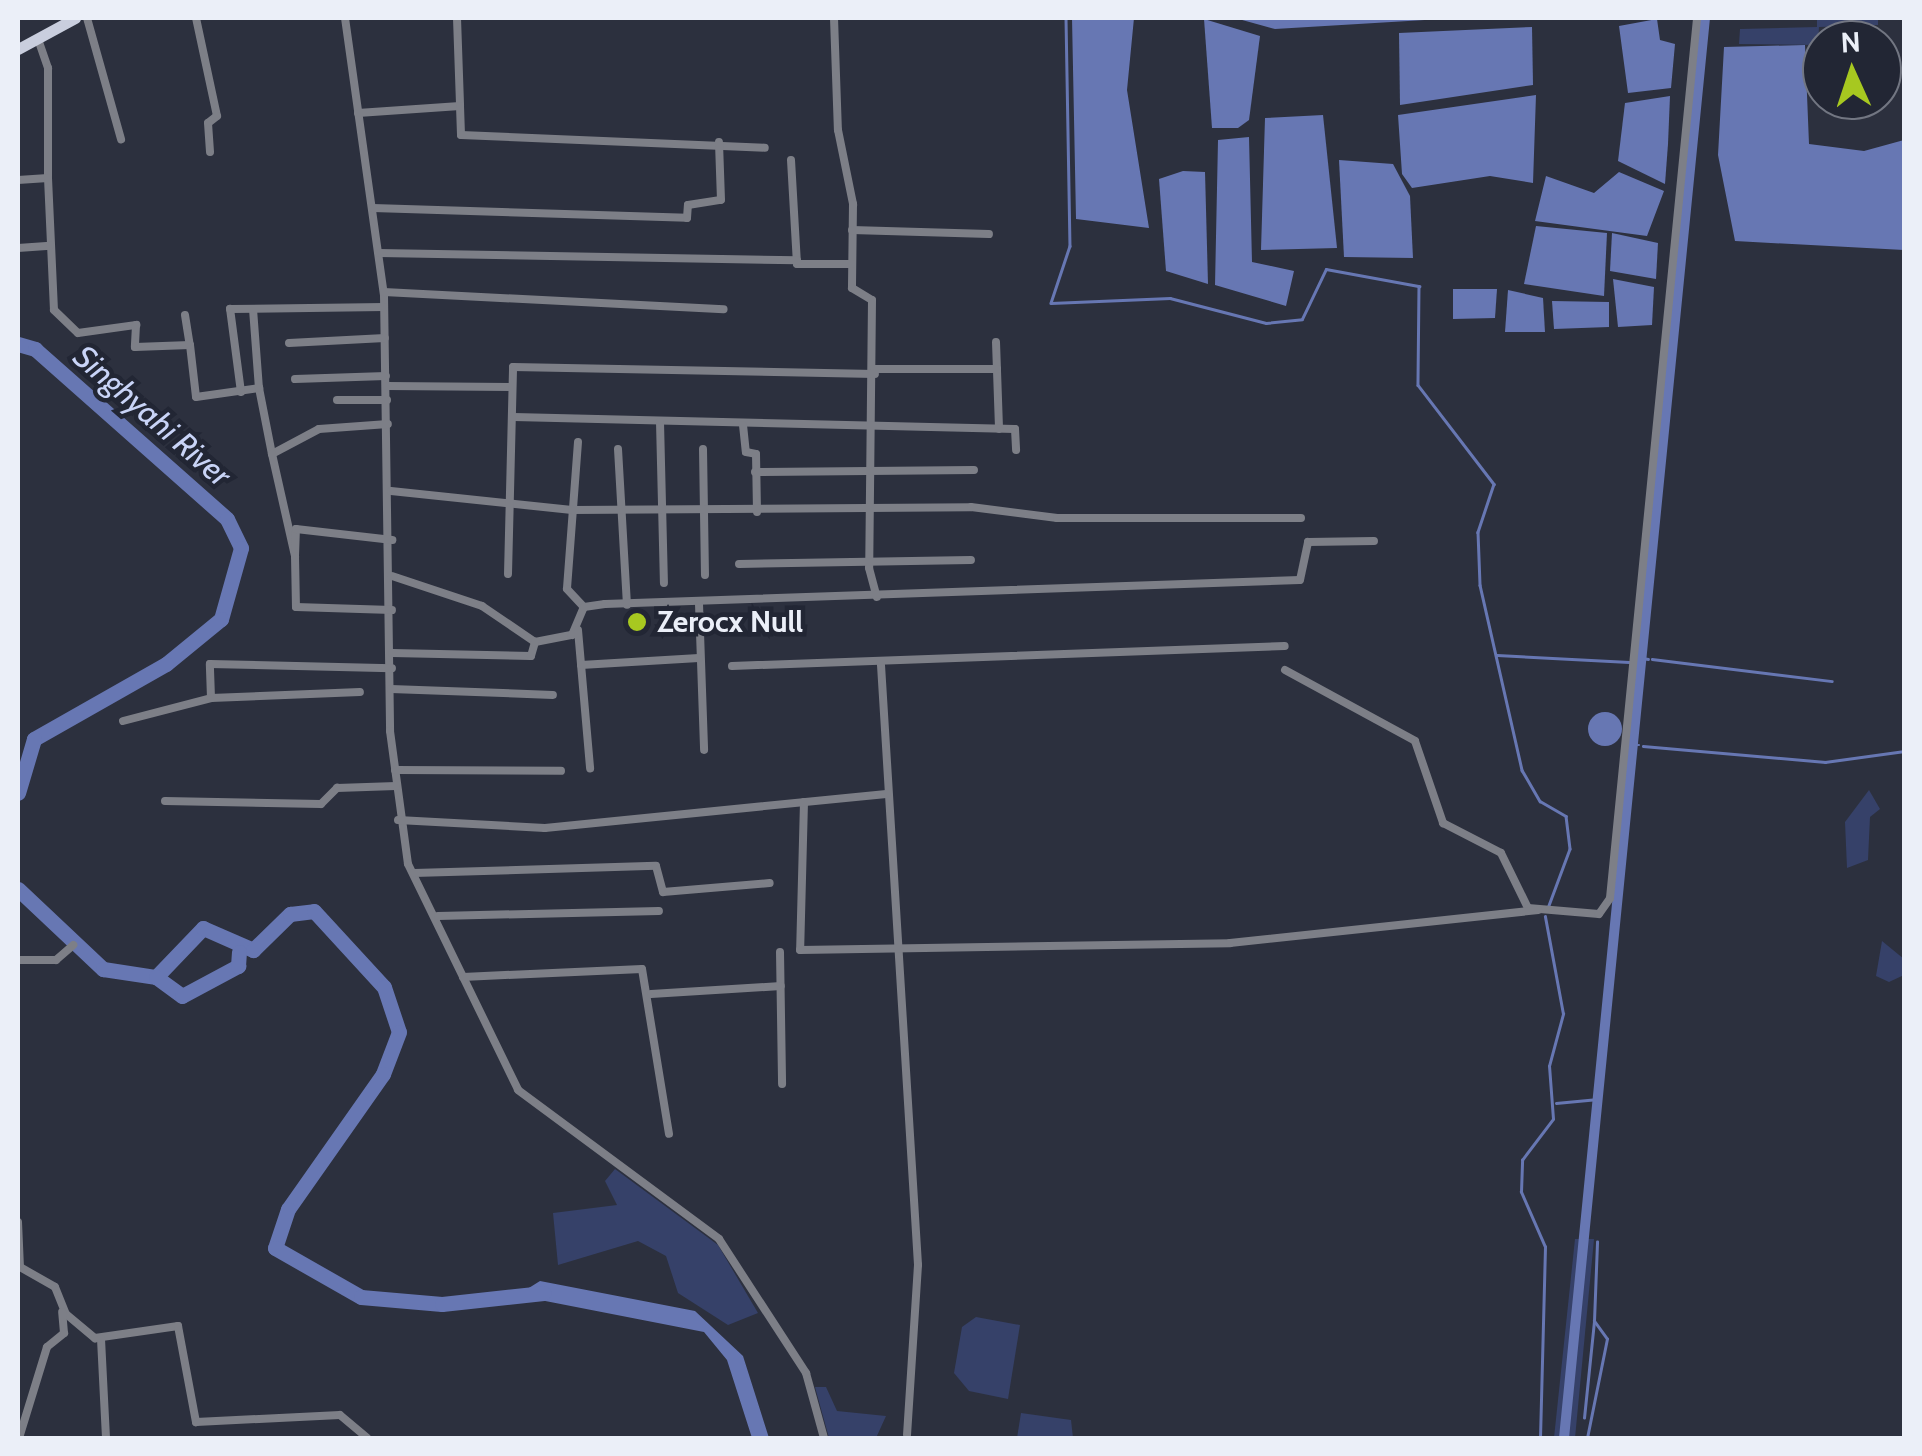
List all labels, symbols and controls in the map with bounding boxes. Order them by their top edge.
north arrow [1802,20,1902,120]
text: N [1840,25,1861,60]
water label: Singhyahi River [66,337,238,495]
place label: Zerocx Null [657,604,803,640]
marker: Zerocx Null [626,611,648,633]

